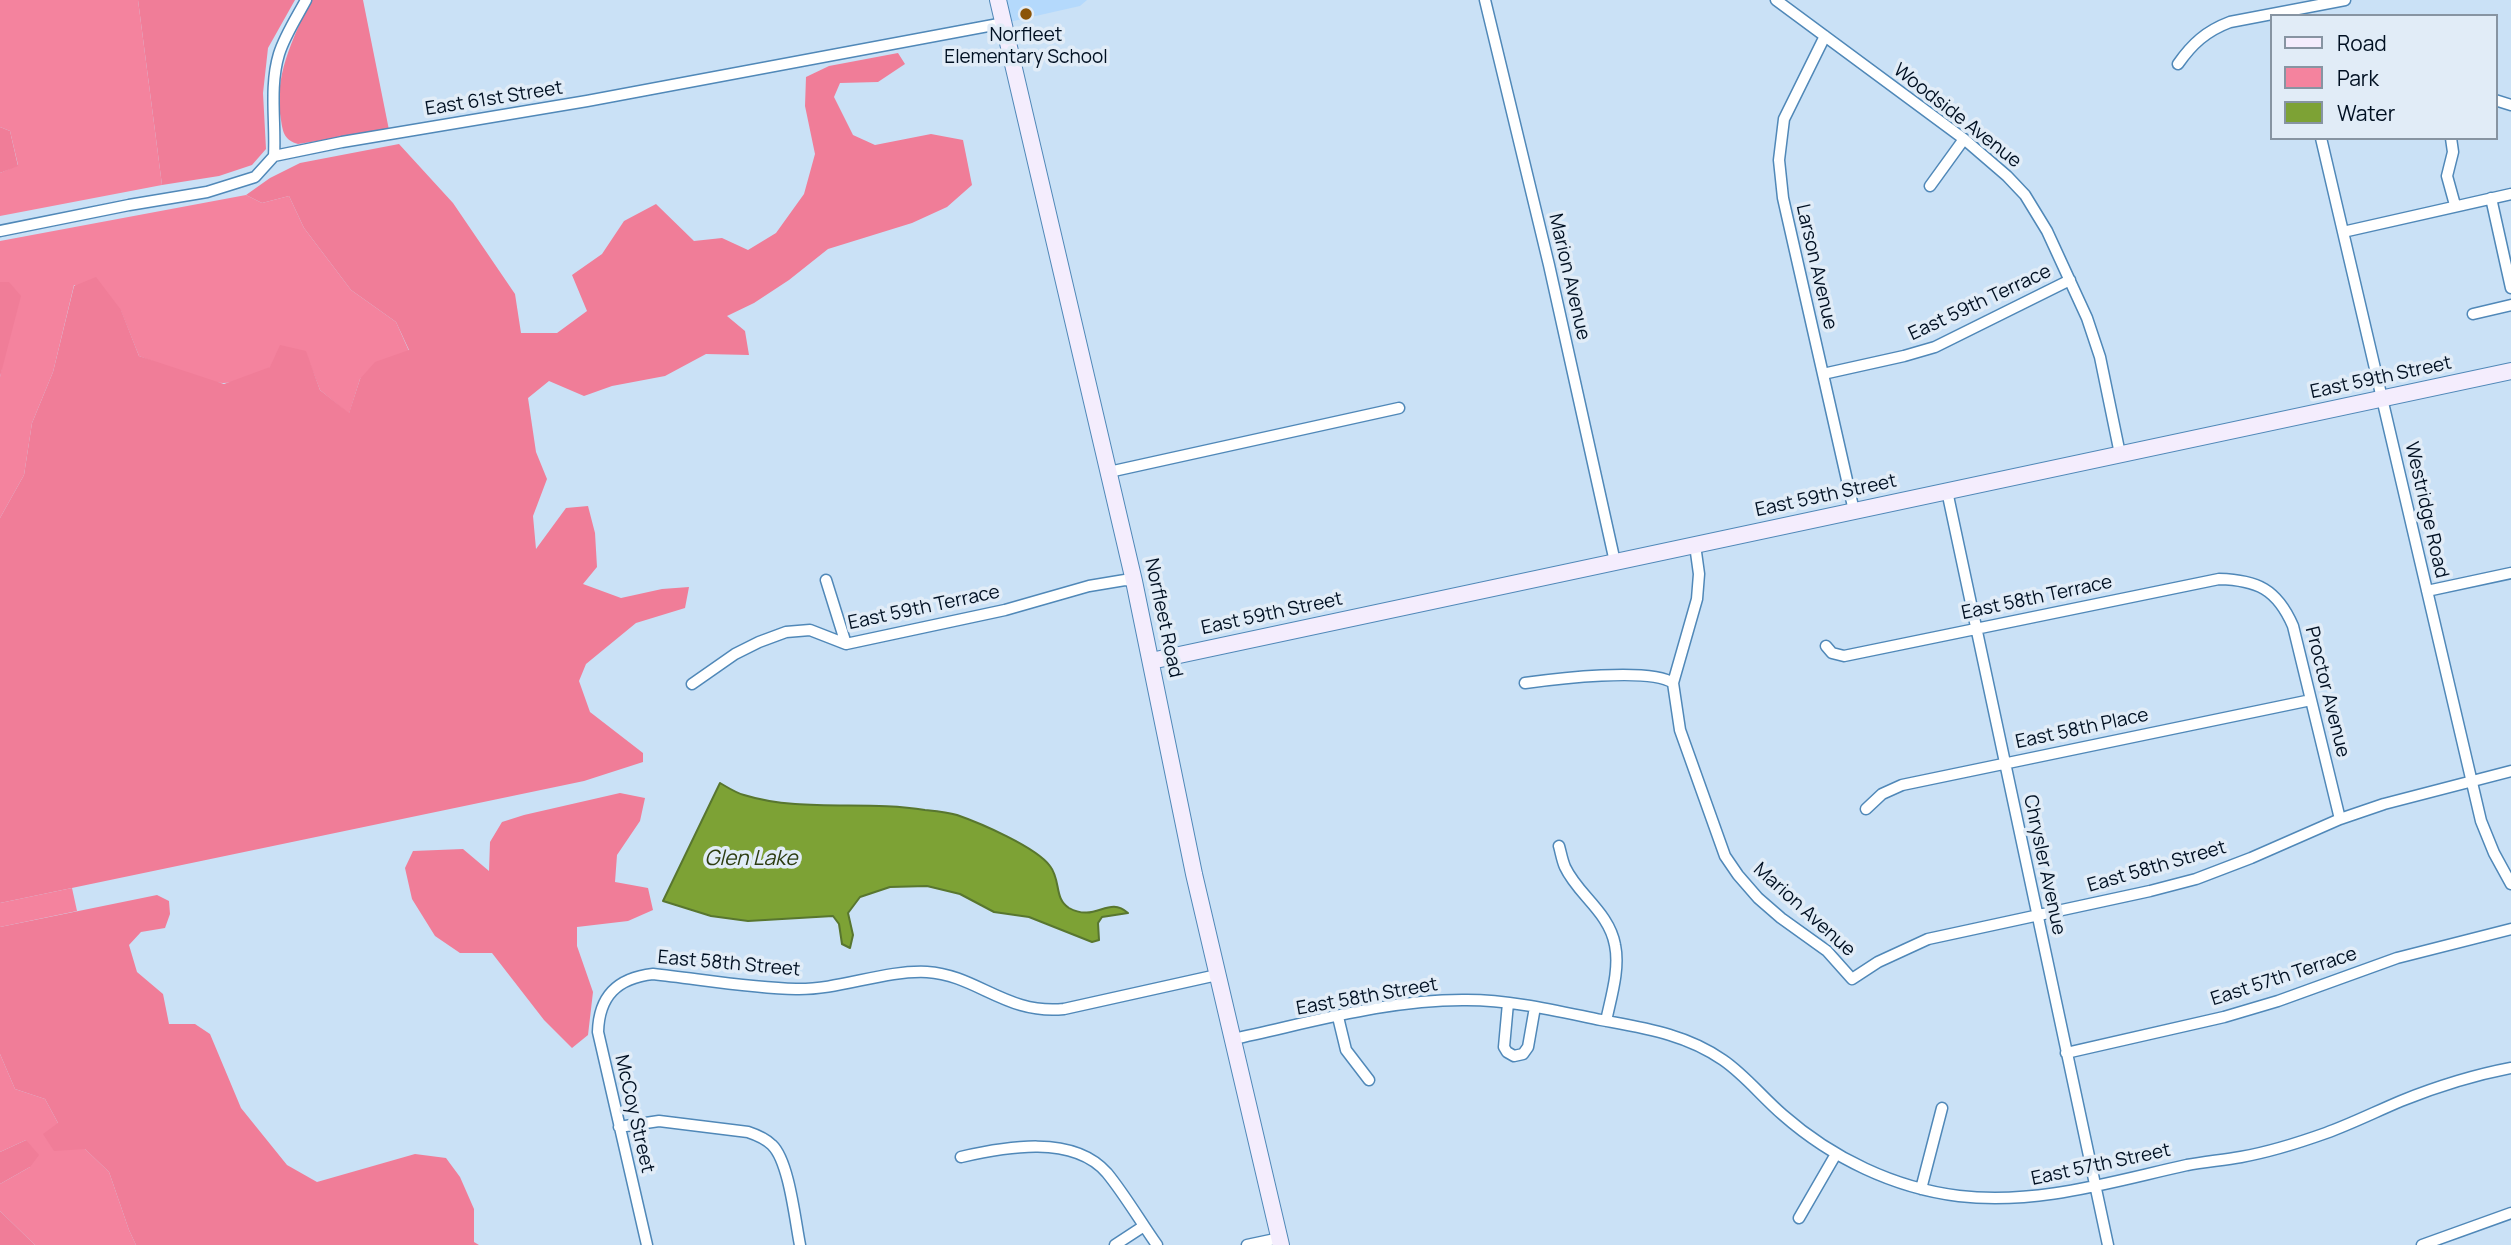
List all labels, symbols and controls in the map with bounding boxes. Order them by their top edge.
marker: Norfleet Elementary School [1018,6,1034,22]
legend [2270,14,2497,140]
place label: Norfleet Elementary School [944,25,1108,69]
text: Road [2337,29,2387,57]
street label: Woodside Avenue [1889,59,2025,173]
text: Park [2337,64,2379,92]
street label: East 61st Street [424,77,564,121]
text: Water [2337,99,2395,127]
street label: Larson Avenue [1790,202,1842,332]
street label: Marion Avenue [1543,212,1595,342]
street label: East 59th Terrace [1905,260,2055,346]
street label: East 59th Street [2308,352,2454,404]
street label: Westridge Road [2399,440,2453,580]
street label: East 59th Street [1753,470,1899,522]
street label: Norfleet Road [1139,556,1187,680]
street label: East 58th Terrace [1960,571,2114,625]
street label: East 59th Terrace [846,581,1002,635]
street label: East 59th Street [1199,588,1345,640]
street label: Proctor Avenue [2300,624,2354,760]
street label: East 58th Place [2013,704,2151,754]
street label: Chrysler Avenue [2018,793,2070,937]
street label: East 58th Street [2085,836,2229,898]
water label: Glen Lake [704,846,798,872]
street label: Marion Avenue [1748,858,1860,962]
street label: East 57th Terrace [2208,943,2360,1011]
street label: East 58th Street [657,946,801,982]
street label: East 58th Street [1294,973,1440,1021]
street label: McCoy Street [609,1053,659,1175]
street label: East 57th Street [2029,1139,2173,1191]

